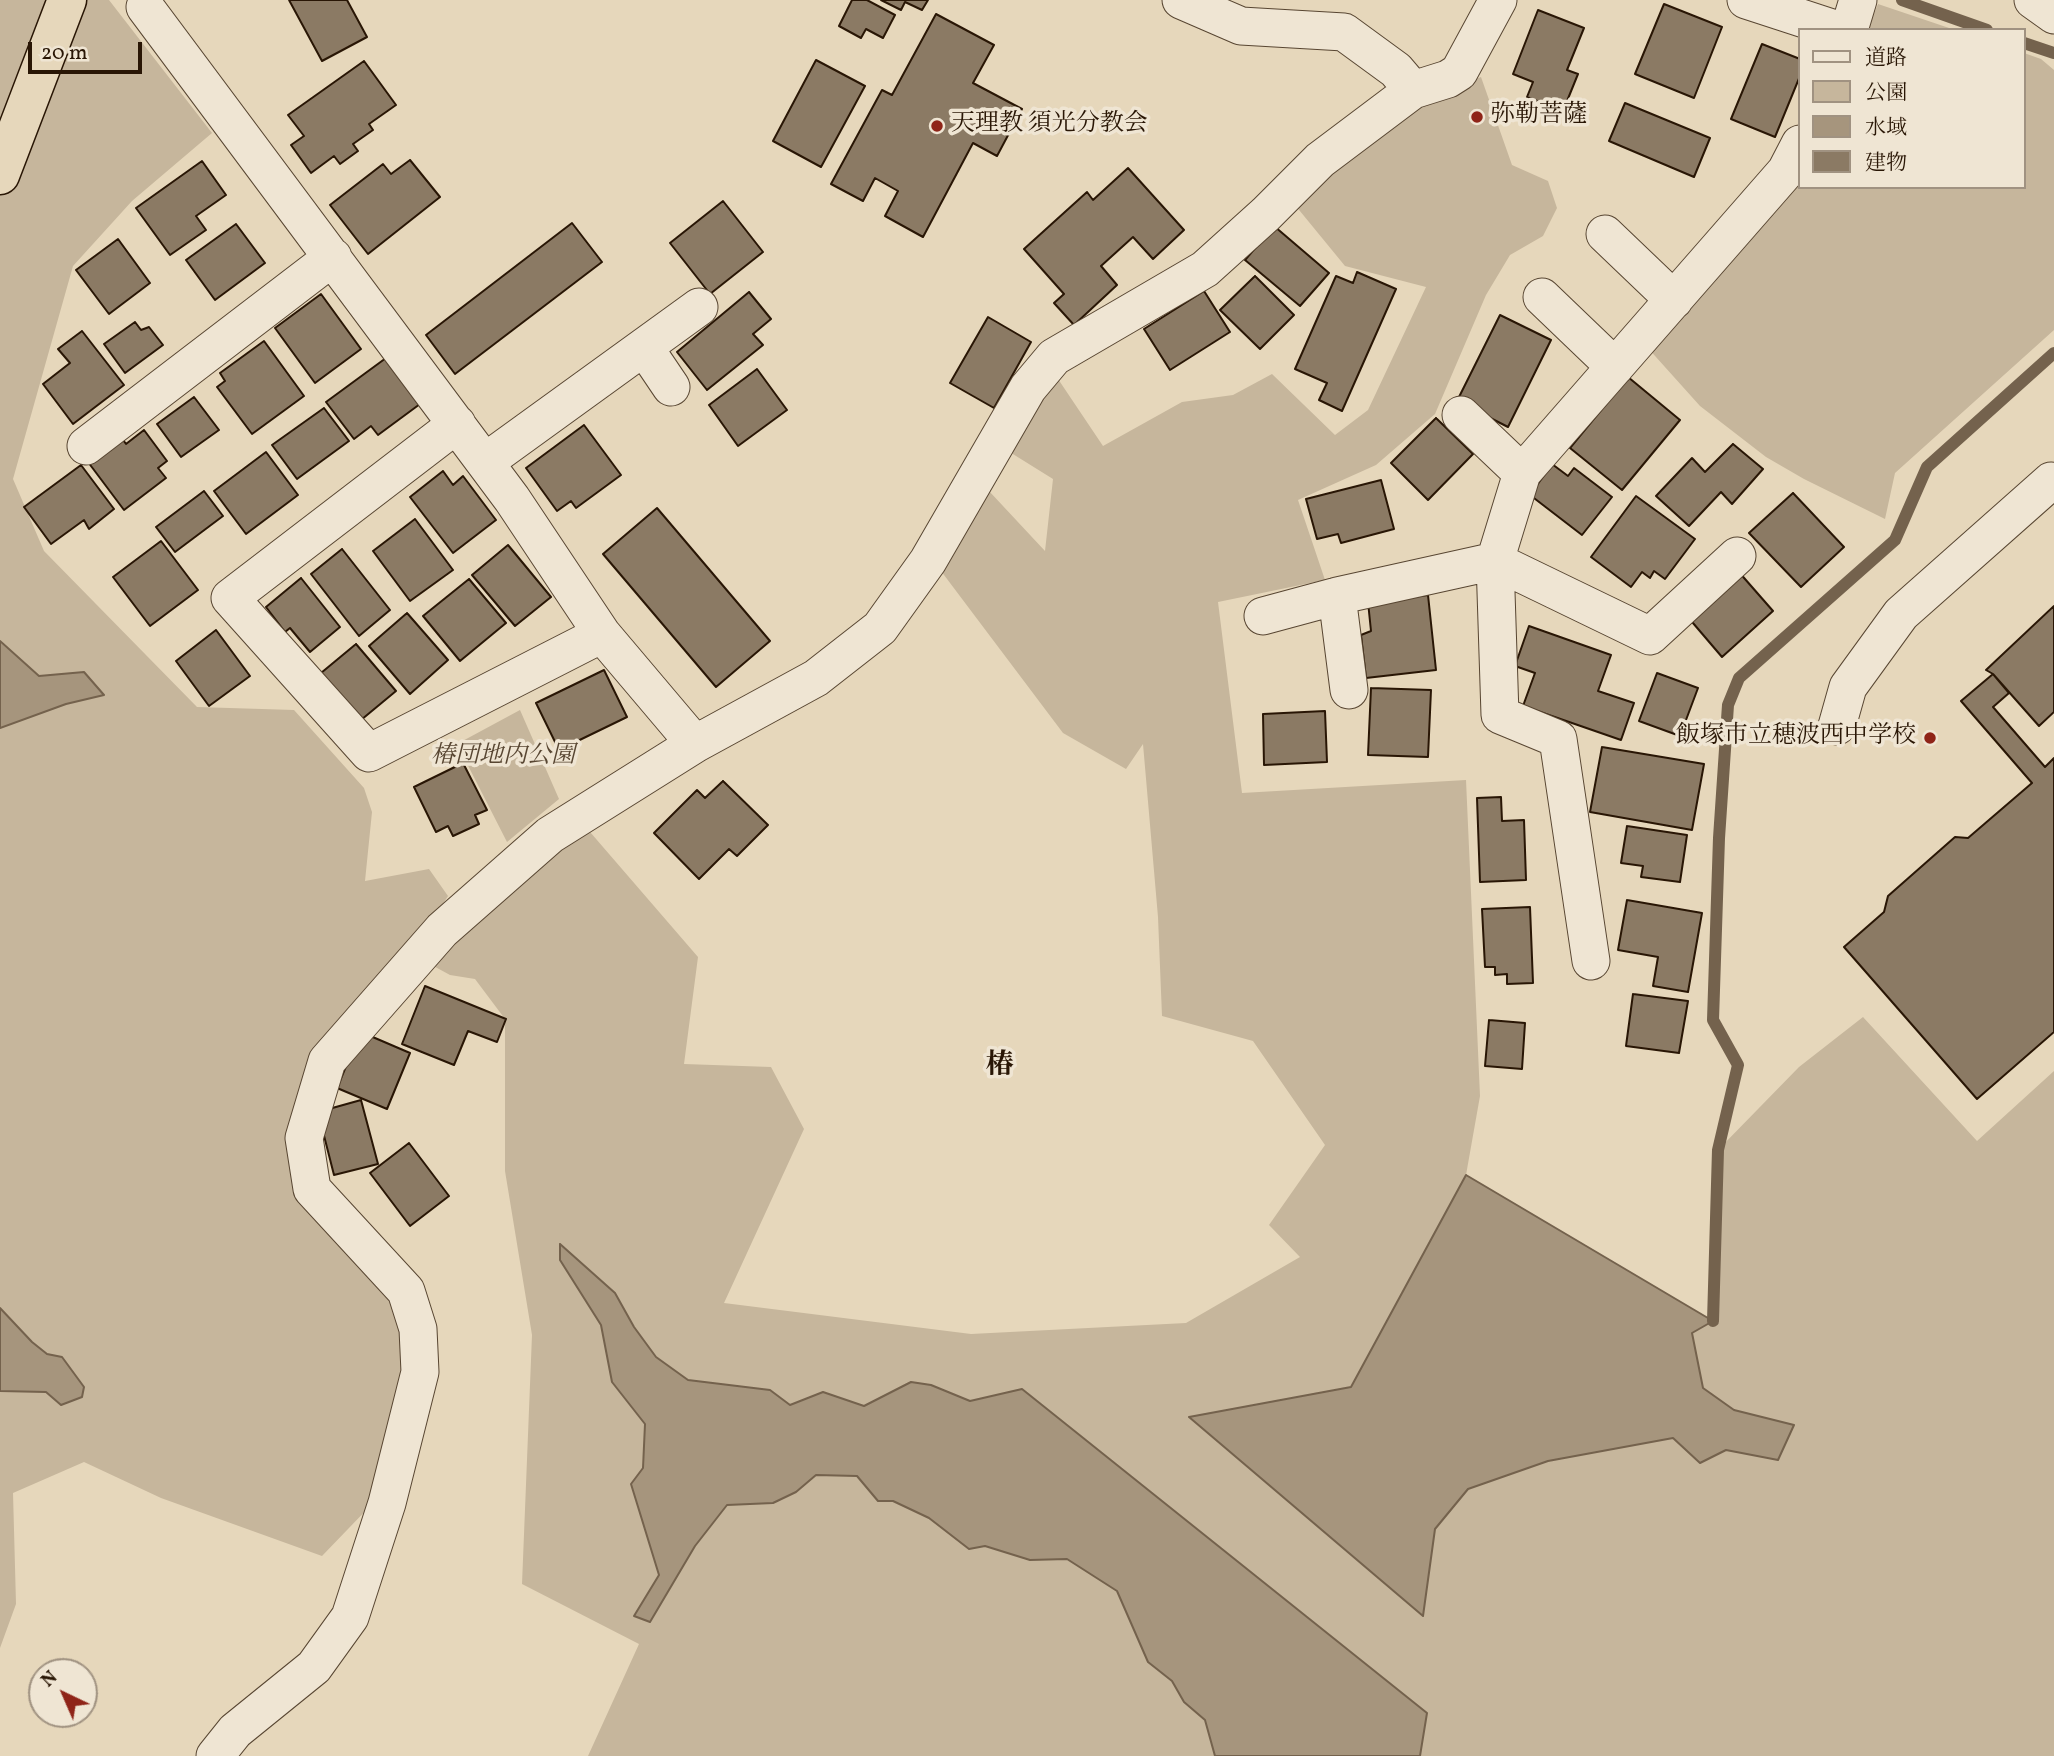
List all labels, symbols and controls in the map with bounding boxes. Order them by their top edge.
scale bar [32,28,145,72]
legend [1798,28,2026,189]
text: 20 m [41,39,87,68]
text: 道路 [1865,44,1907,73]
text: 公園 [1865,79,1907,108]
place label: 弥勒菩薩 [1491,103,1587,131]
marker: 弥勒菩薩 [1469,109,1485,125]
place label: 天理教 須光分教会 [951,112,1148,140]
text: 水域 [1865,114,1907,143]
marker: 天理教 須光分教会 [929,118,945,134]
text: 建物 [1865,149,1907,178]
place label: 飯塚市立穂波西中学校 [1676,724,1916,752]
marker: 飯塚市立穂波西中学校 [1922,730,1938,746]
park label: 椿団地内公園 [431,744,575,772]
district label: 椿 [986,1051,1014,1085]
north arrow [28,1658,98,1728]
text: N [36,1665,64,1693]

